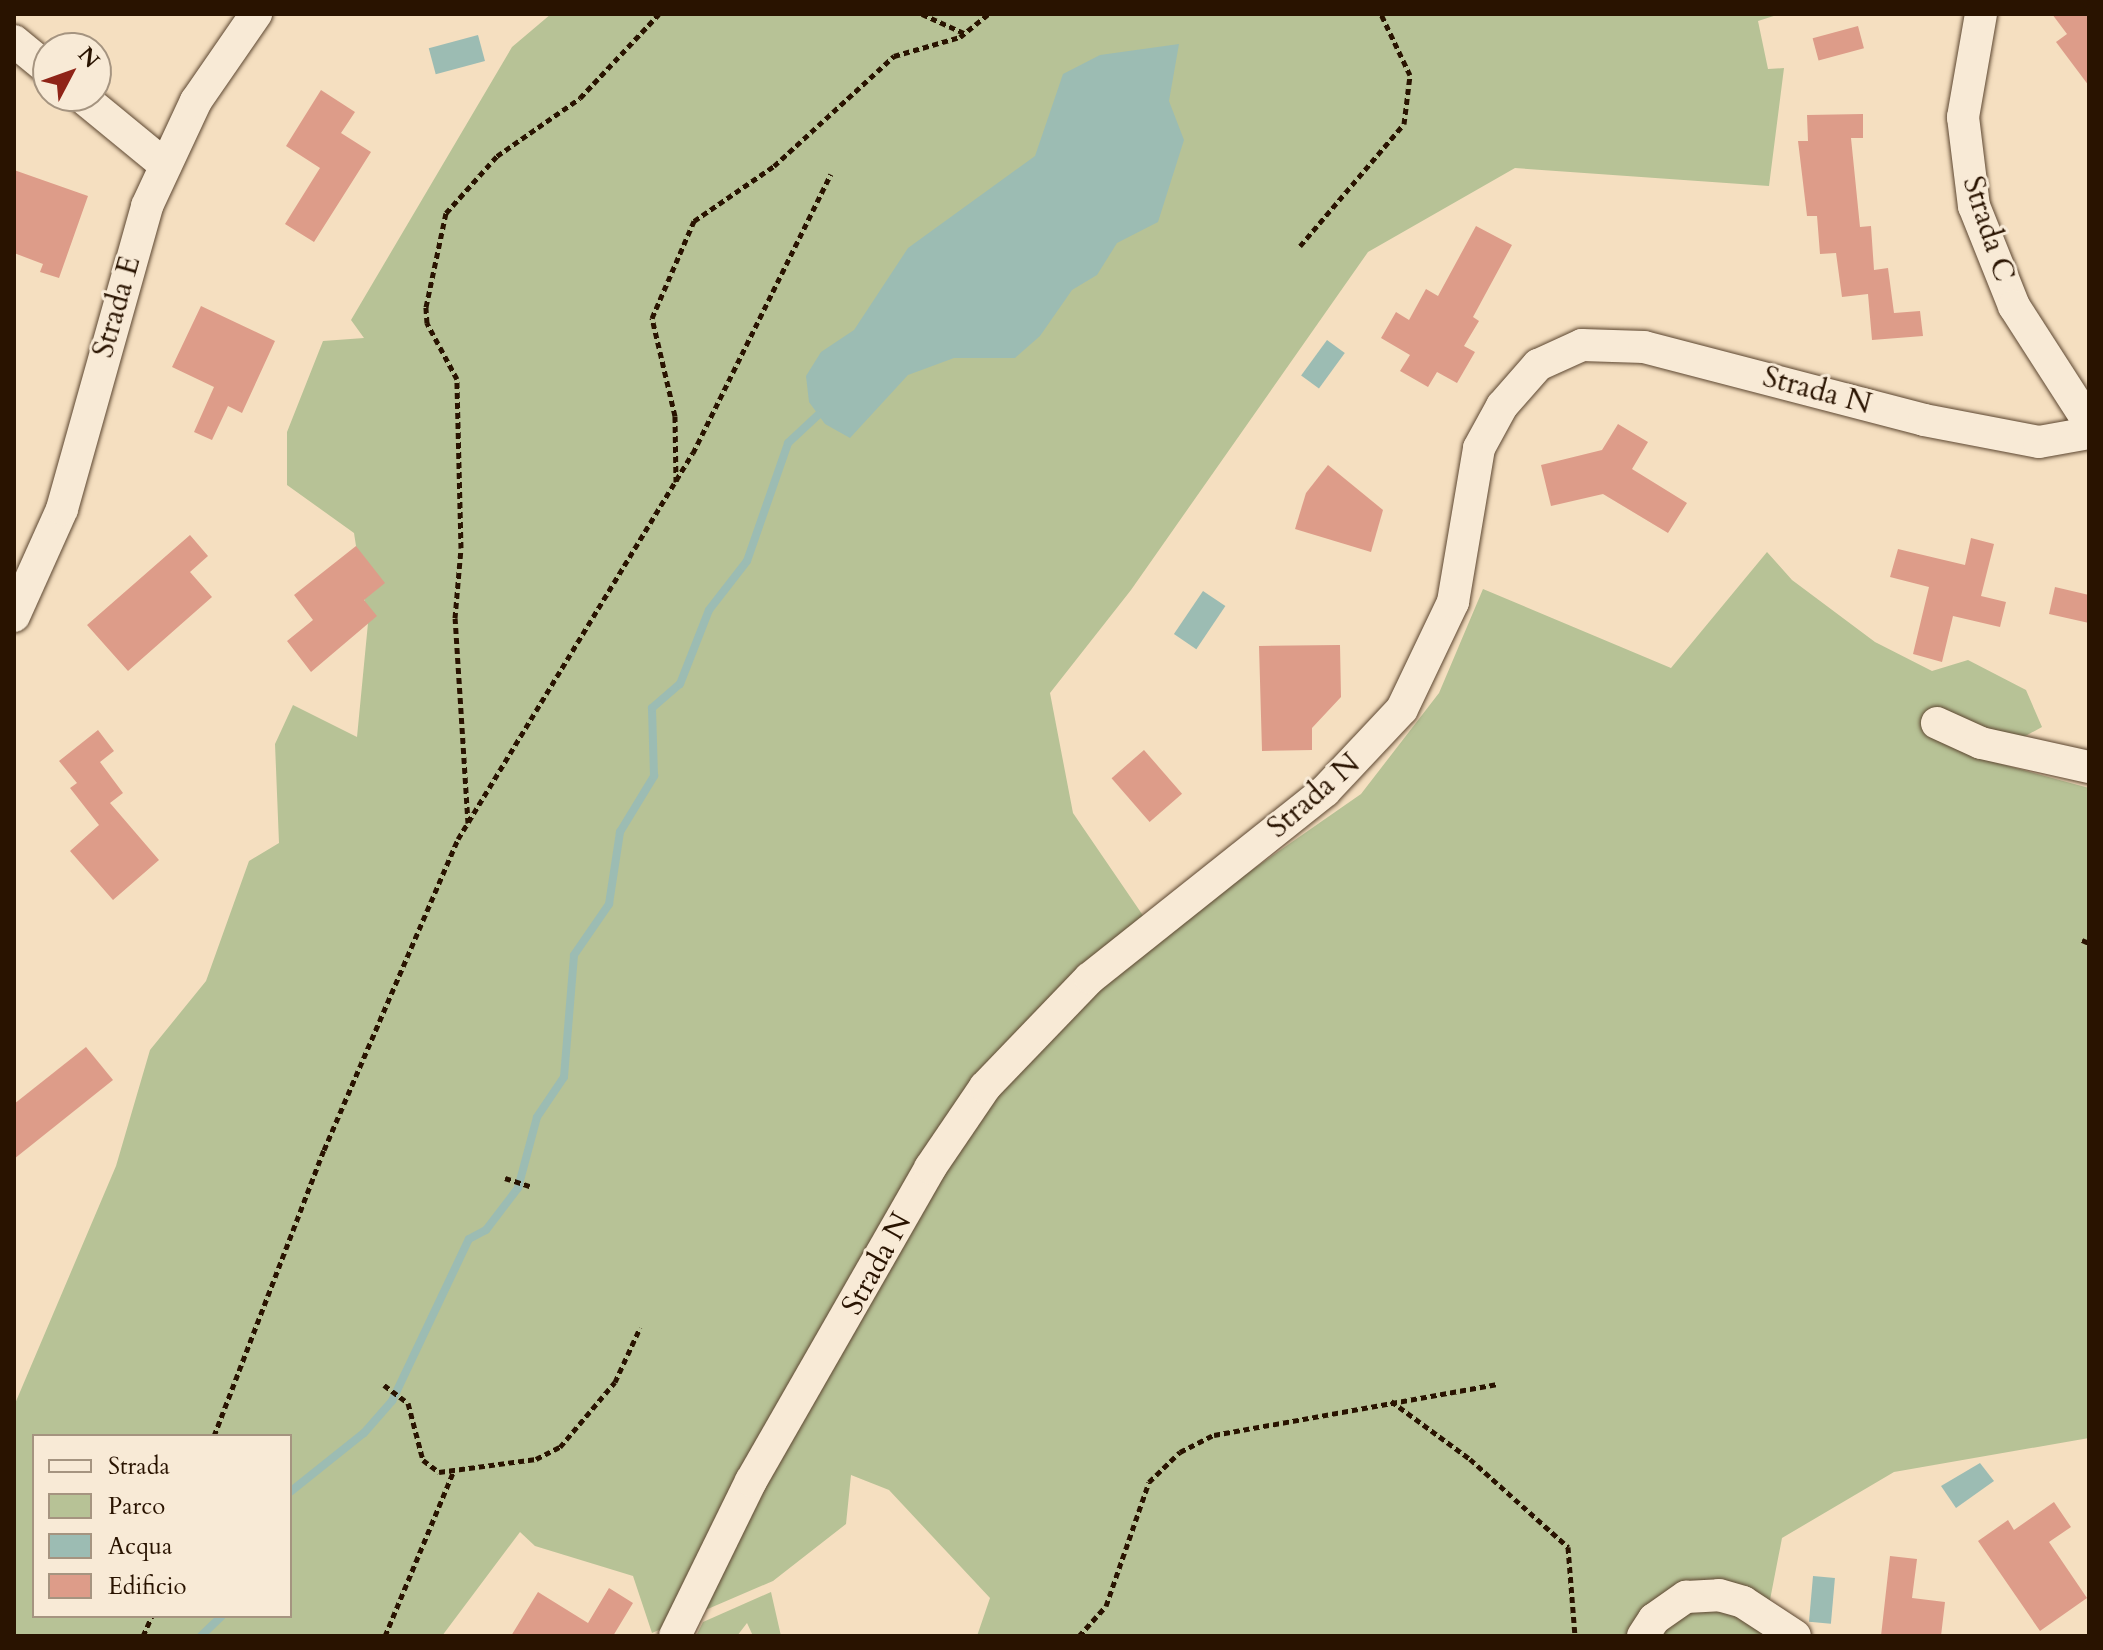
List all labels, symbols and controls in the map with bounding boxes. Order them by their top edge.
north arrow [32,32,112,112]
text: N [71,41,106,75]
street label: Strada C [1954,172,2022,286]
street label: Strada E [85,252,149,362]
street label: Strada N [1759,359,1875,423]
street label: Strada N [1260,746,1368,846]
street label: Strada N [834,1207,920,1321]
legend [32,1434,292,1618]
text: Strada [108,1450,170,1483]
text: Parco [108,1490,165,1523]
text: Acqua [108,1530,172,1563]
text: Edificio [108,1570,187,1603]

